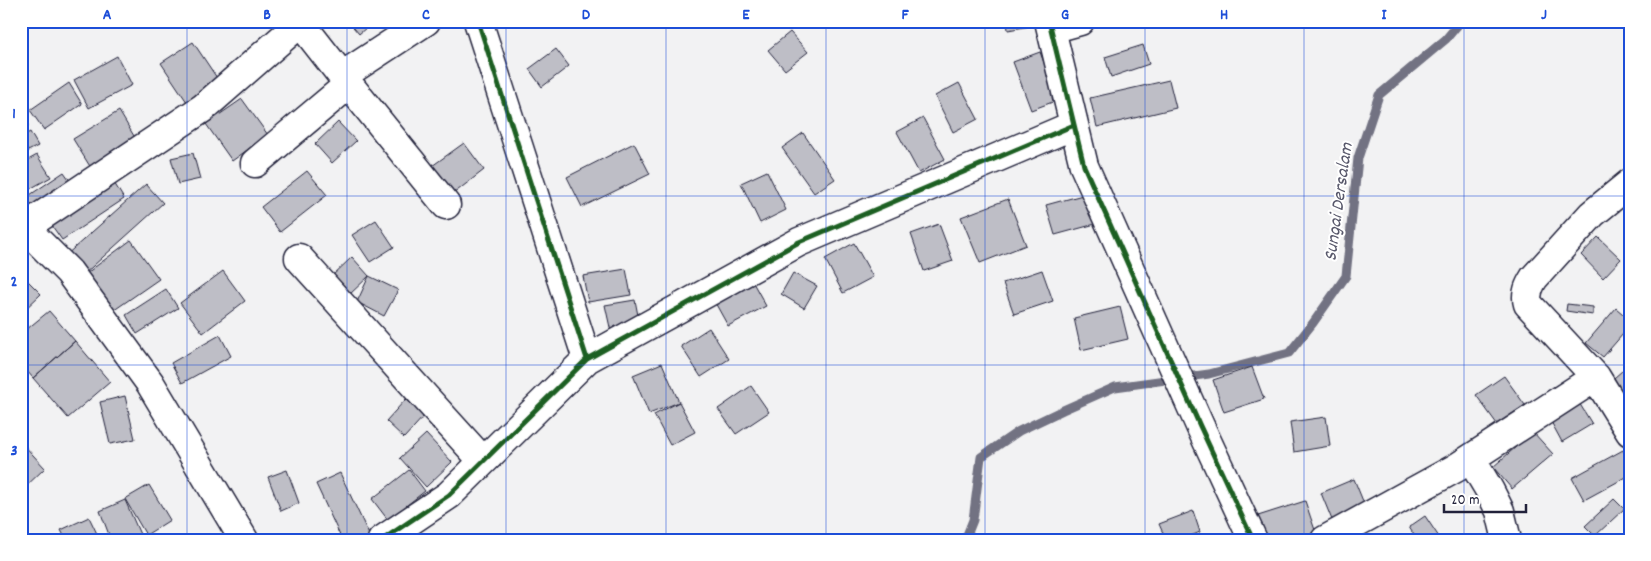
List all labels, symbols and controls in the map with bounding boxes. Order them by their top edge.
text: A [103,4,112,27]
text: B [263,4,271,27]
text: C [422,4,430,27]
text: D [582,4,591,27]
text: E [742,4,750,27]
text: F [901,4,909,27]
text: G [1061,4,1069,27]
text: H [1220,4,1228,27]
text: I [1382,4,1388,27]
text: J [1541,4,1547,27]
text: 1 [12,103,16,126]
water label: Sungai Dersalam [1318,140,1362,263]
text: 2 [11,271,18,294]
text: 3 [10,440,18,463]
scale bar [1444,481,1526,513]
text: 20 m [1451,490,1479,512]

